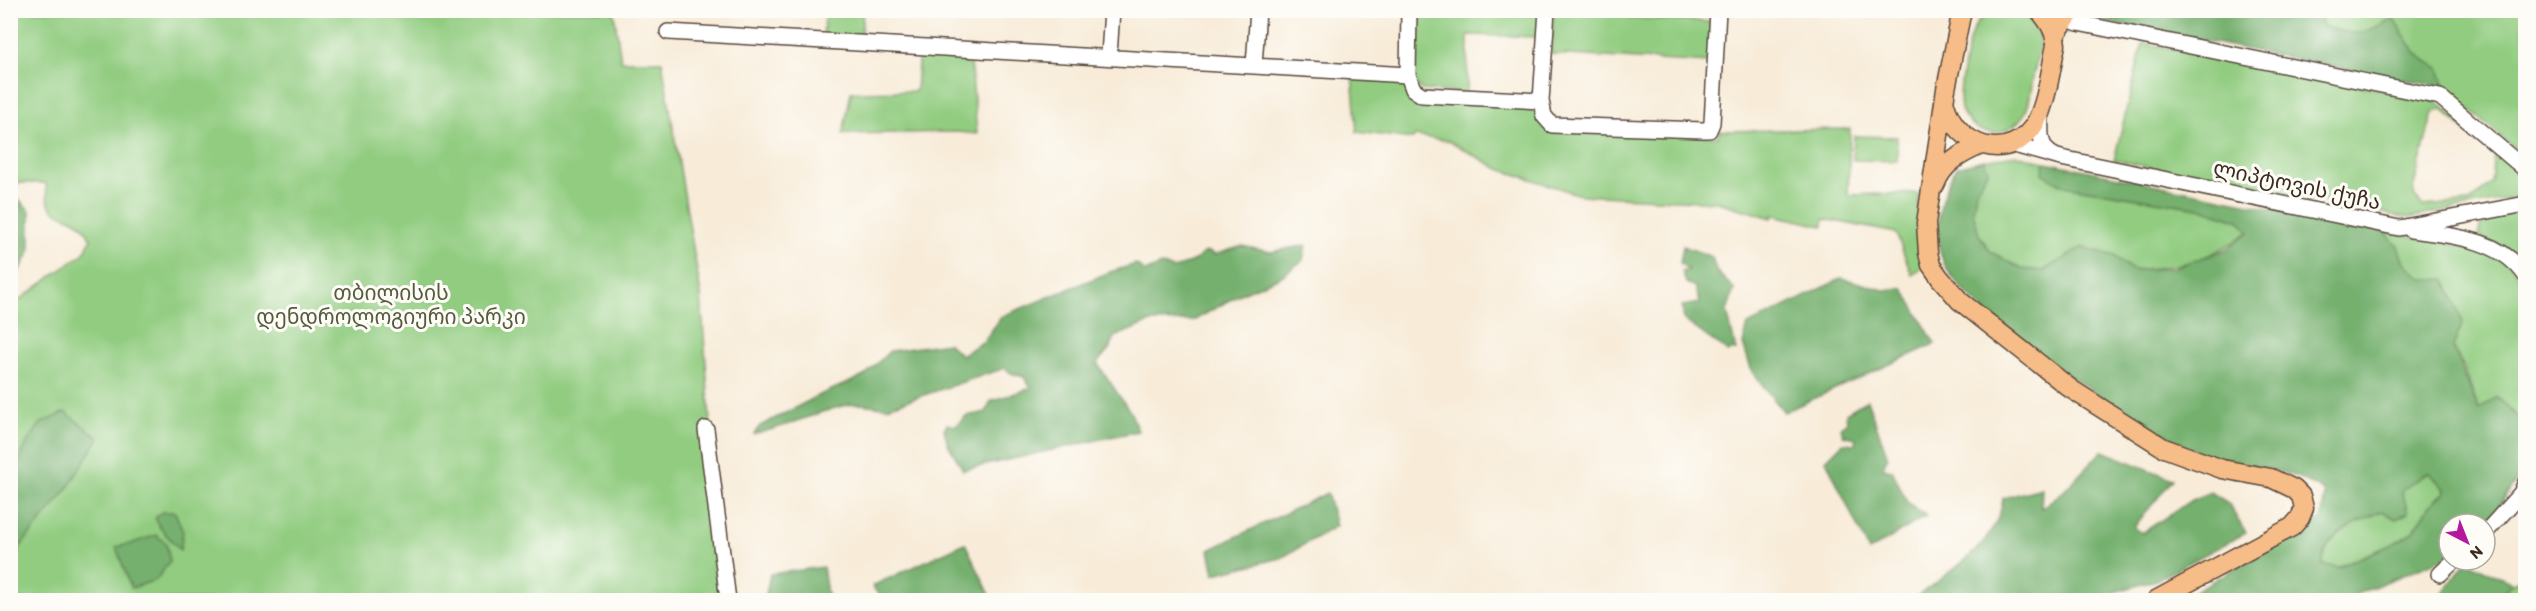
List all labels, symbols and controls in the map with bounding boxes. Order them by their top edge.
street label: ლიპტოვის ქუჩა [2211,155,2383,215]
park label: თბილისის დენდროლოგიური პარკი [256,280,526,330]
north arrow [2437,512,2497,572]
text: N [2466,542,2487,563]

